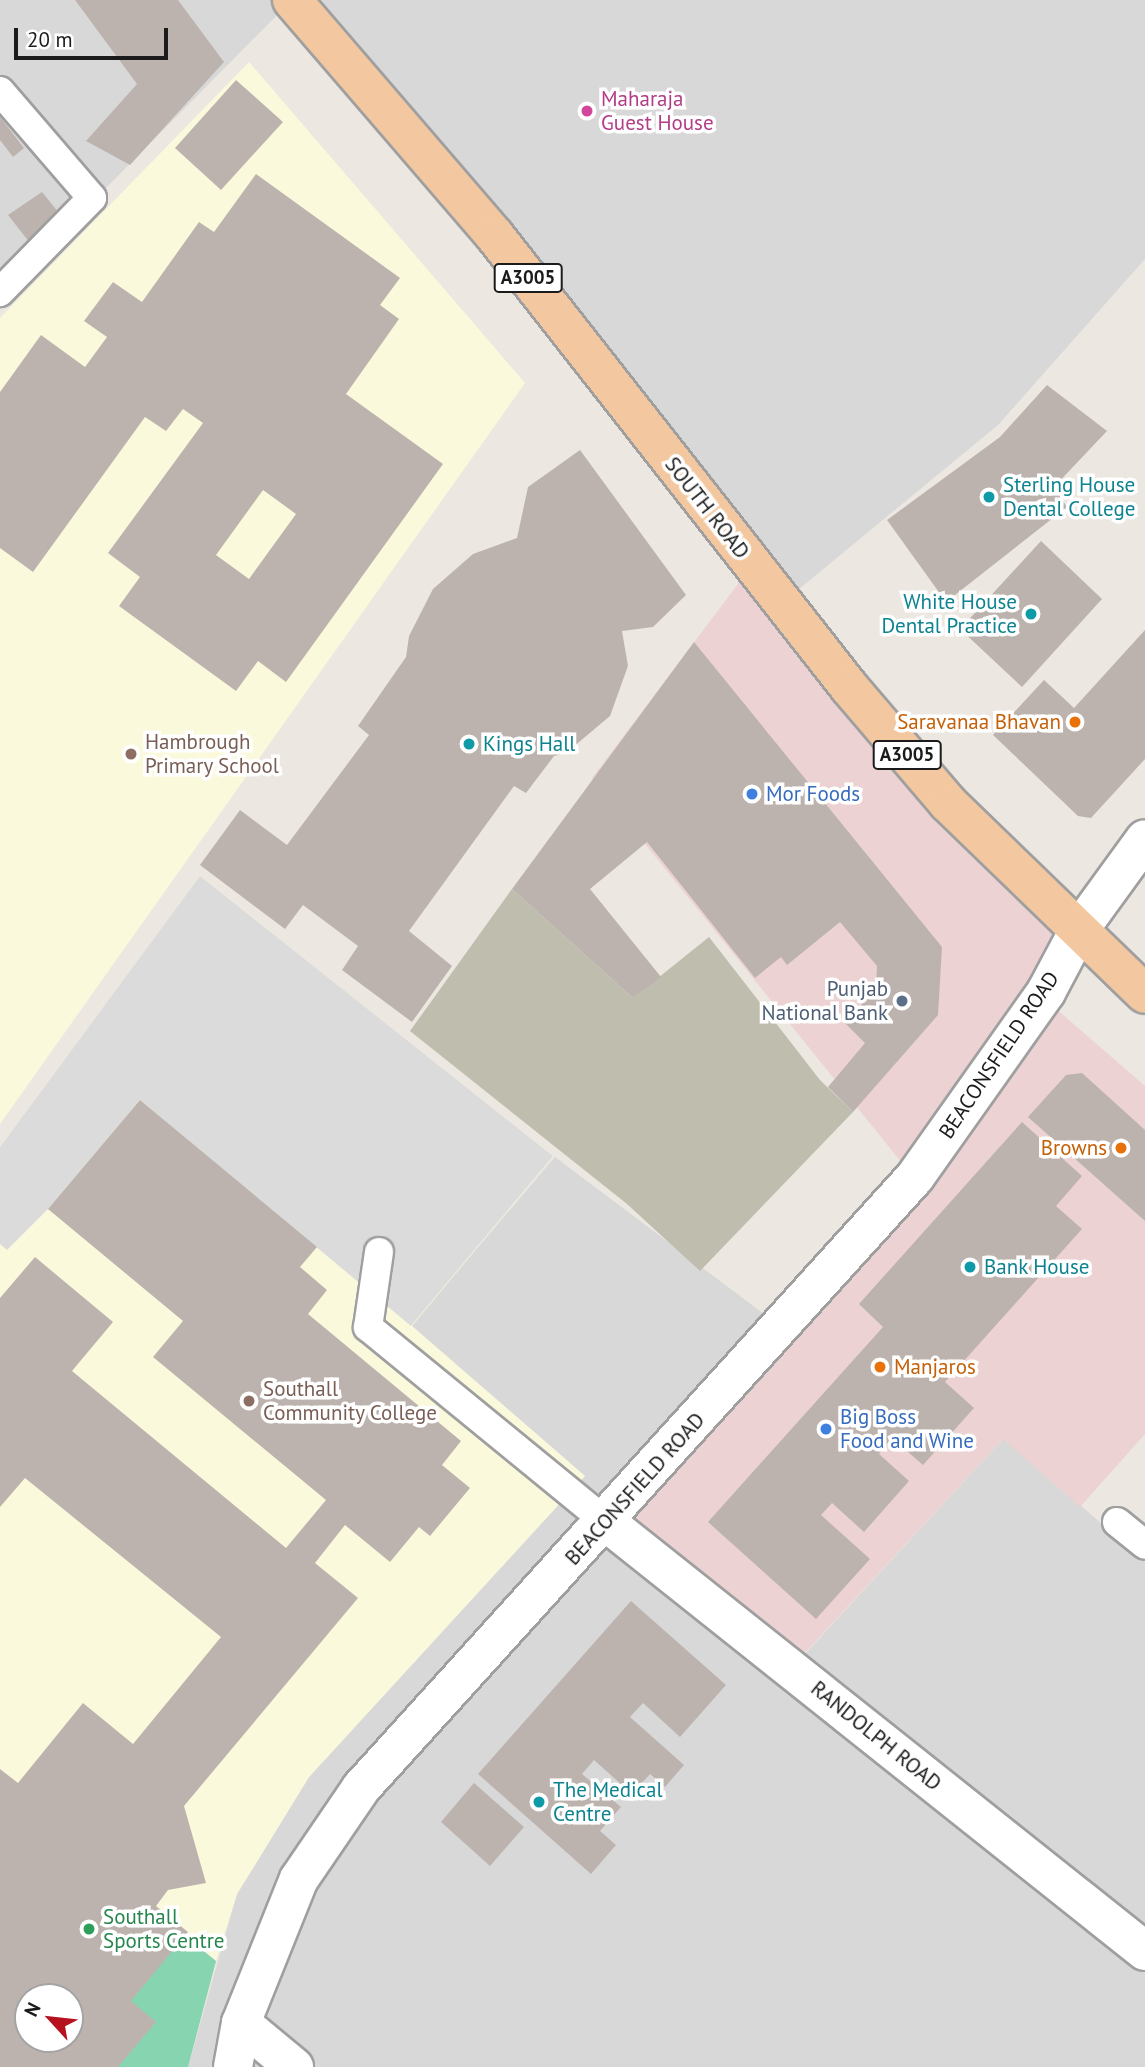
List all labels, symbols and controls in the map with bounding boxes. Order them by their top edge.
scale bar [18,14,172,58]
text: 20 m [27,26,73,53]
place label: Maharaja Guest House [601,86,714,136]
marker: Maharaja Guest House [579,103,595,119]
road number: A3005 [493,262,563,294]
street label: SOUTH ROAD [660,452,754,564]
place label: Sterling House Dental College [1003,472,1135,522]
marker: Sterling House Dental College [981,489,997,505]
place label: White House Dental Practice [881,589,1017,639]
marker: White House Dental Practice [1023,606,1039,622]
place label: Saravanaa Bhavan [897,709,1061,735]
marker: Saravanaa Bhavan [1067,714,1083,730]
place label: Hambrough Primary School [145,729,280,779]
place label: Kings Hall [483,731,575,757]
marker: Kings Hall [461,736,477,752]
road number: A3005 [872,740,942,770]
marker: Hambrough Primary School [123,746,139,762]
place label: Mor Foods [766,781,860,807]
marker: Mor Foods [744,786,760,802]
street label: BEACONSFIELD ROAD [934,967,1064,1143]
place label: Punjab National Bank [762,976,888,1026]
marker: Punjab National Bank [894,993,910,1009]
place label: Browns [1041,1135,1107,1161]
marker: Browns [1113,1140,1129,1156]
place label: Bank House [984,1254,1090,1280]
marker: Bank House [962,1259,978,1275]
place label: Manjaros [894,1354,976,1380]
marker: Manjaros [872,1359,888,1375]
place label: Southall Community College [263,1376,438,1426]
marker: Southall Community College [241,1393,257,1409]
place label: Big Boss Food and Wine [840,1404,974,1454]
street label: BEACONSFIELD ROAD [560,1408,710,1570]
marker: Big Boss Food and Wine [818,1421,834,1437]
street label: RANDOLPH ROAD [806,1676,946,1796]
place label: The Medical Centre [553,1777,663,1827]
marker: The Medical Centre [531,1794,547,1810]
place label: Southall Sports Centre [103,1904,224,1954]
marker: Southall Sports Centre [81,1921,97,1937]
north arrow [14,1983,84,2053]
text: N [19,1998,46,2020]

